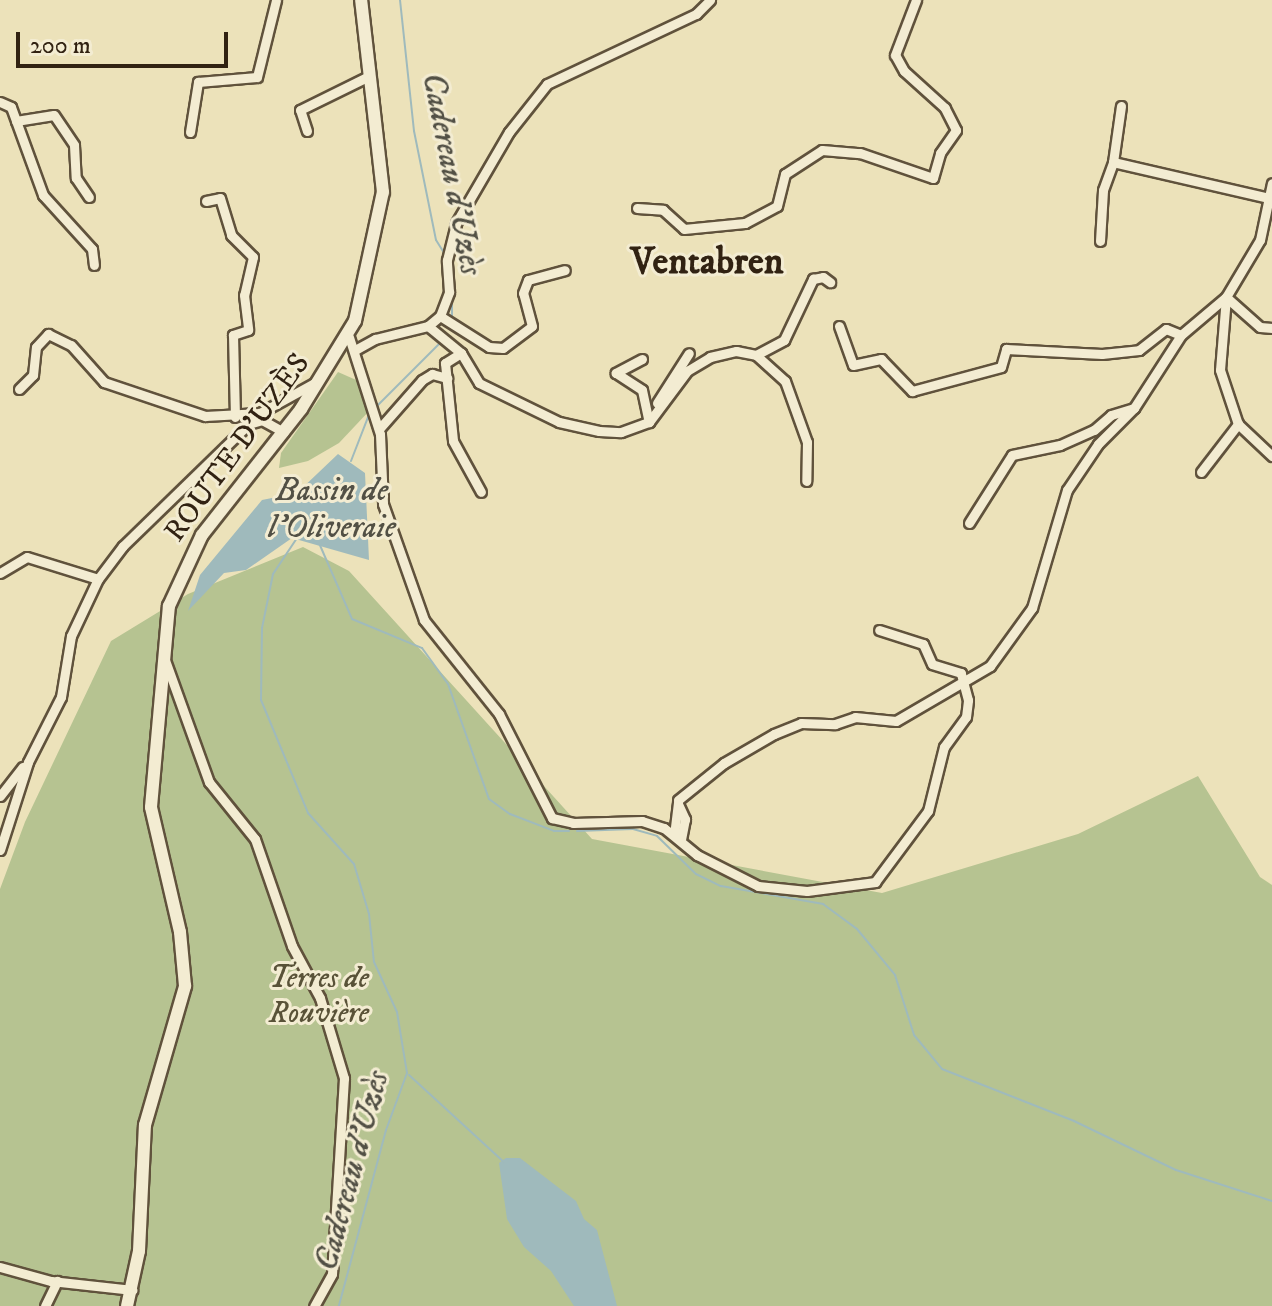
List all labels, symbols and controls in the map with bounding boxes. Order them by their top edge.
scale bar [20,16,232,66]
text: 200 m [30,31,91,61]
water label: Cadereau d'Uzès [413,70,489,278]
district label: Ventabren [630,240,784,286]
street label: ROUTE D'UZÈS [158,347,318,549]
water label: Bassin de l'Oliveraie [268,473,396,548]
park label: Terres de Rouvière [269,961,369,1032]
water label: Cadereau d'Uzès [308,1067,398,1275]

